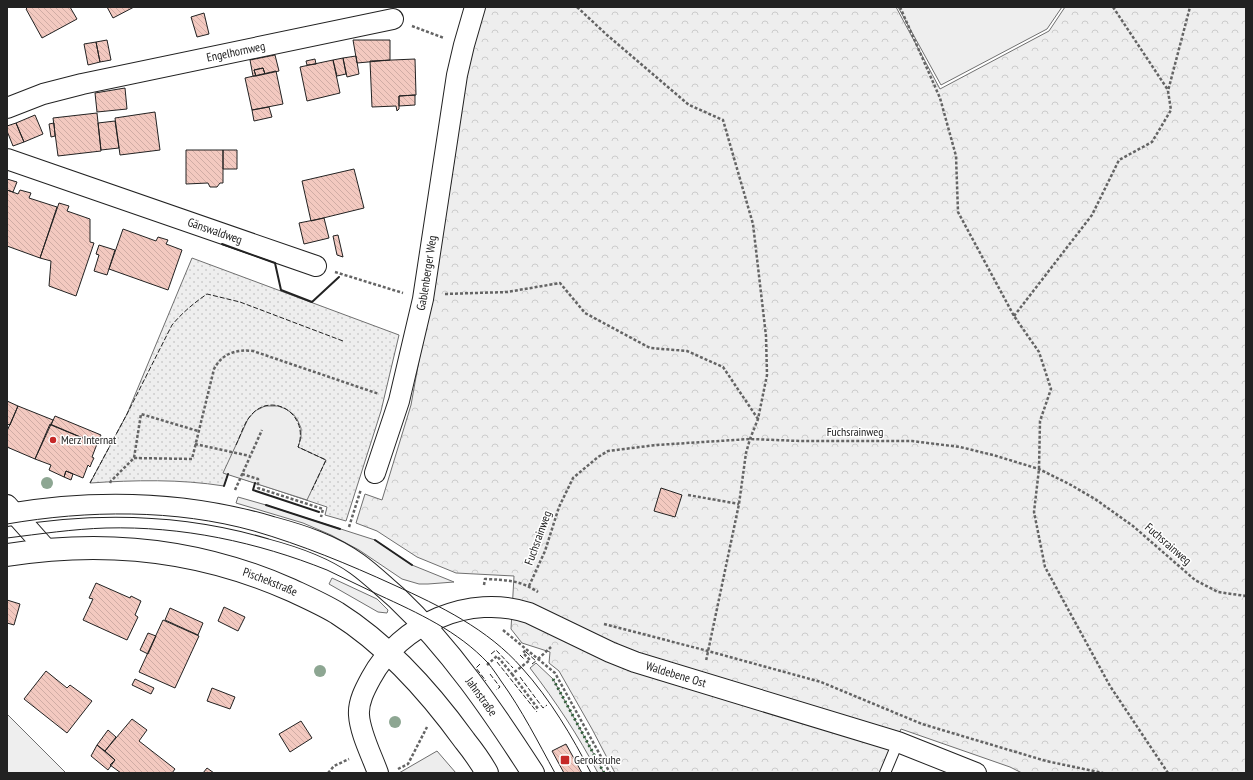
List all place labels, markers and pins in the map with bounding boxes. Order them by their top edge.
place label: Merz Internat [61,432,117,447]
marker: Merz Internat [48,435,58,445]
place label: Geroksruhe [574,752,621,767]
marker: Geroksruhe [559,754,571,766]

